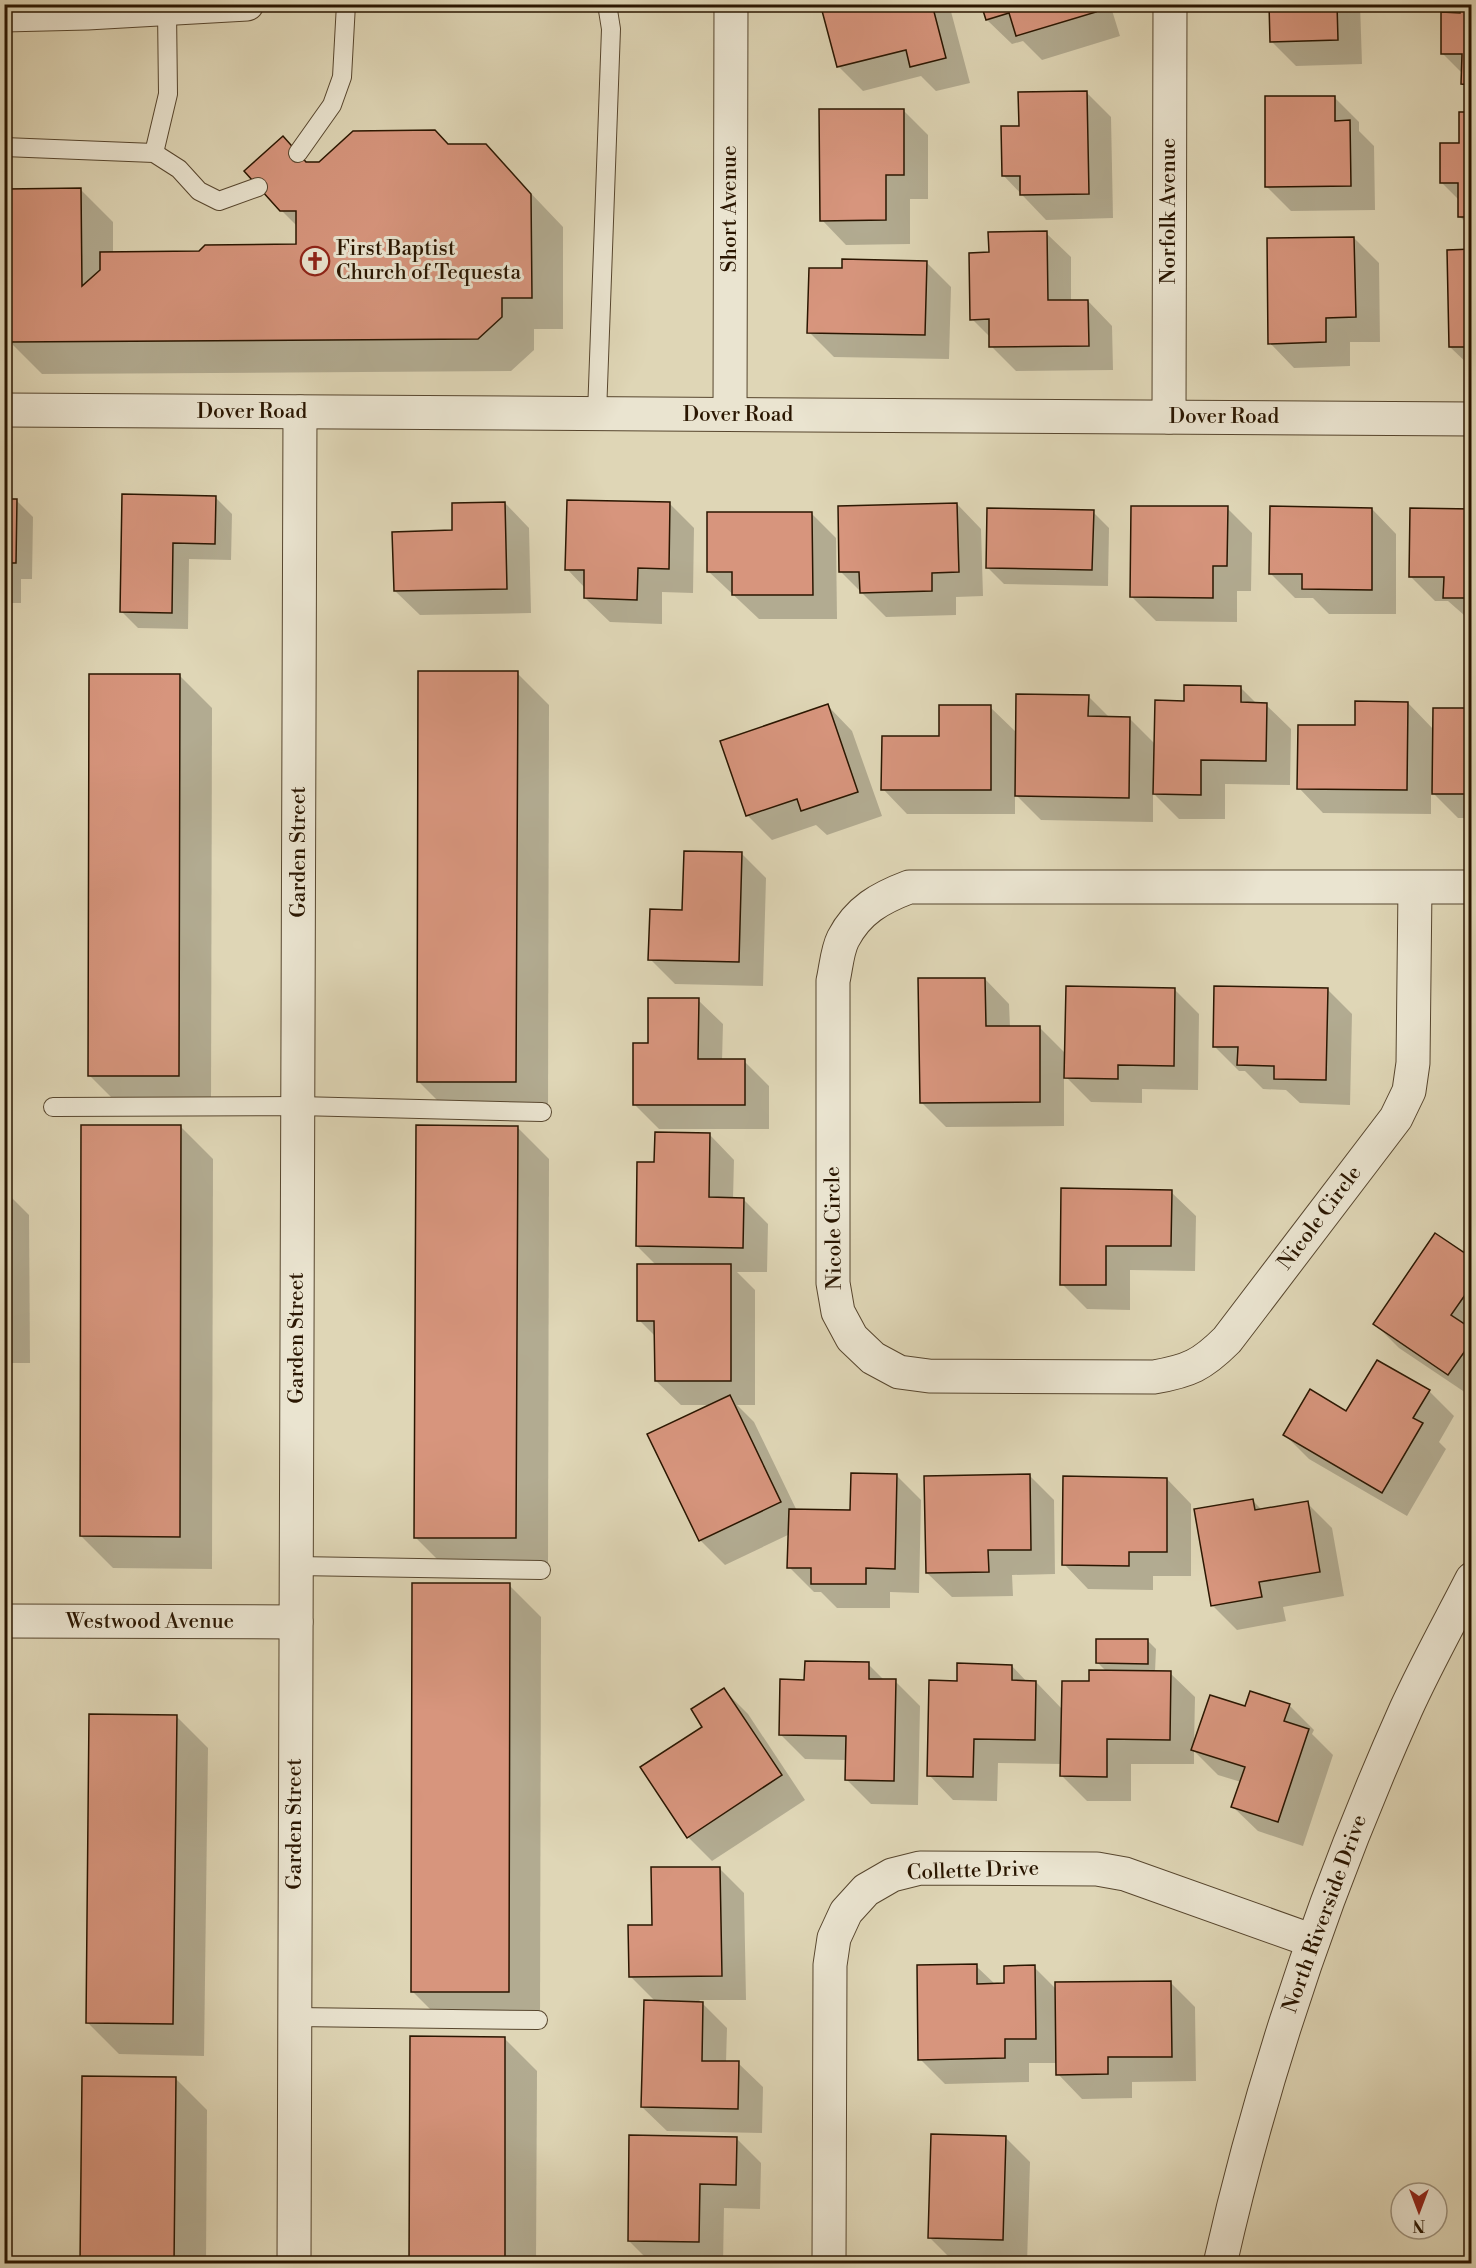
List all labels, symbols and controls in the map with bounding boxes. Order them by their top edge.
street label: Norfolk Avenue [1156,138,1182,284]
street label: Short Avenue [717,145,743,273]
place label: First Baptist Church of Tequesta [336,236,522,286]
church icon: First Baptist Church of Tequesta [299,245,331,277]
street label: Dover Road [197,399,307,425]
street label: Dover Road [683,402,793,428]
street label: Dover Road [1169,404,1279,430]
street label: Garden Street [286,786,312,918]
street label: Nicole Circle [1272,1161,1368,1275]
street label: Nicole Circle [820,1166,848,1290]
street label: Garden Street [284,1272,310,1404]
street label: Westwood Avenue [65,1609,234,1635]
street label: Garden Street [282,1758,308,1890]
street label: North Riverside Drive [1277,1811,1373,2017]
street label: Collette Drive [906,1856,1040,1886]
north arrow [1389,2181,1449,2241]
text: N [1412,2215,1425,2235]

